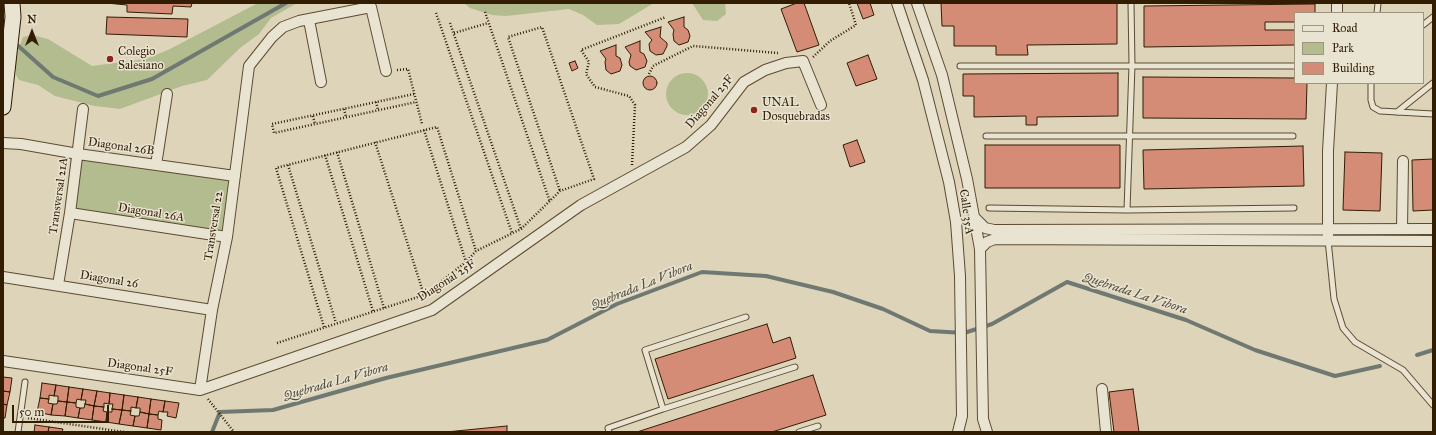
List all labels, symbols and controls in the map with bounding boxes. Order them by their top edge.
north arrow [12,12,52,52]
legend [1294,12,1424,84]
text: N [27,13,37,26]
text: Road [1332,21,1358,35]
text: Park [1332,41,1354,55]
place label: Colegio Salesiano [118,45,164,73]
marker: Colegio Salesiano [105,54,115,64]
text: Building [1332,61,1374,75]
street label: Diagonal 25F [683,72,737,132]
place label: UNAL Dosquebradas [762,96,830,124]
marker: UNAL Dosquebradas [749,105,759,115]
street label: Diagonal 26B [87,135,155,159]
street label: Transversal 21A [46,157,72,235]
street label: Calle 35A [956,188,976,236]
street label: Transversal 22 [201,190,227,262]
street label: Diagonal 26A [117,201,185,225]
street label: Diagonal 25F [415,257,479,305]
water label: Quebrada La Vibora [589,258,695,314]
street label: Diagonal 26 [79,268,139,292]
water label: Quebrada La Vibora [1081,270,1189,318]
street label: Diagonal 25F [106,356,174,380]
water label: Quebrada La Vibora [282,360,390,404]
scale bar [14,397,111,423]
text: 50 m [19,405,44,419]

